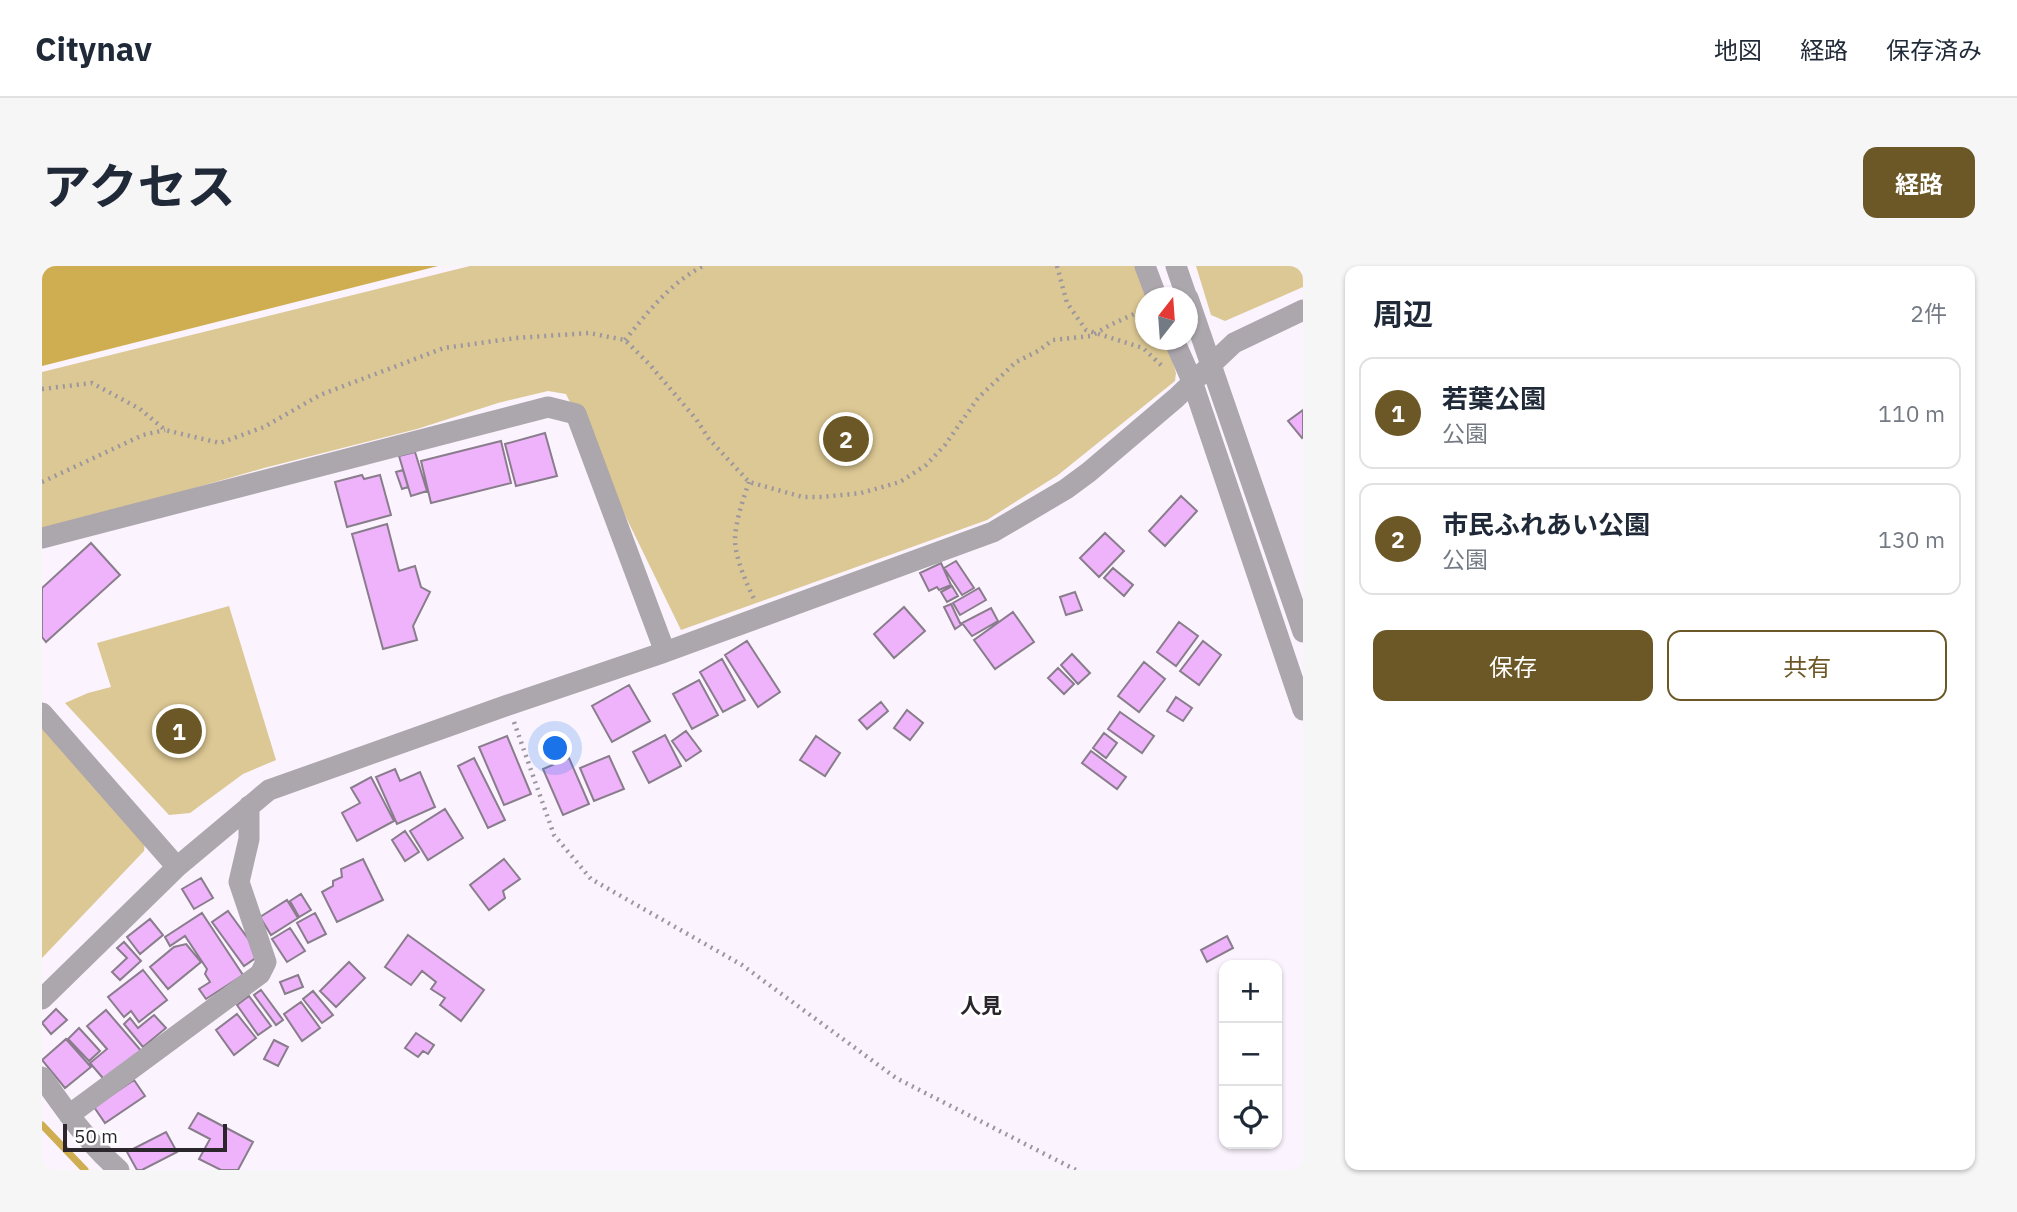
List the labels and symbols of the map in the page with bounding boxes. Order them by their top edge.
north arrow [1135,287,1198,350]
pin: 2 [823,413,869,465]
pin: 1 [156,705,202,757]
your location [538,731,572,765]
district label: 人見 [960,991,1002,1019]
scale bar [63,1121,228,1153]

